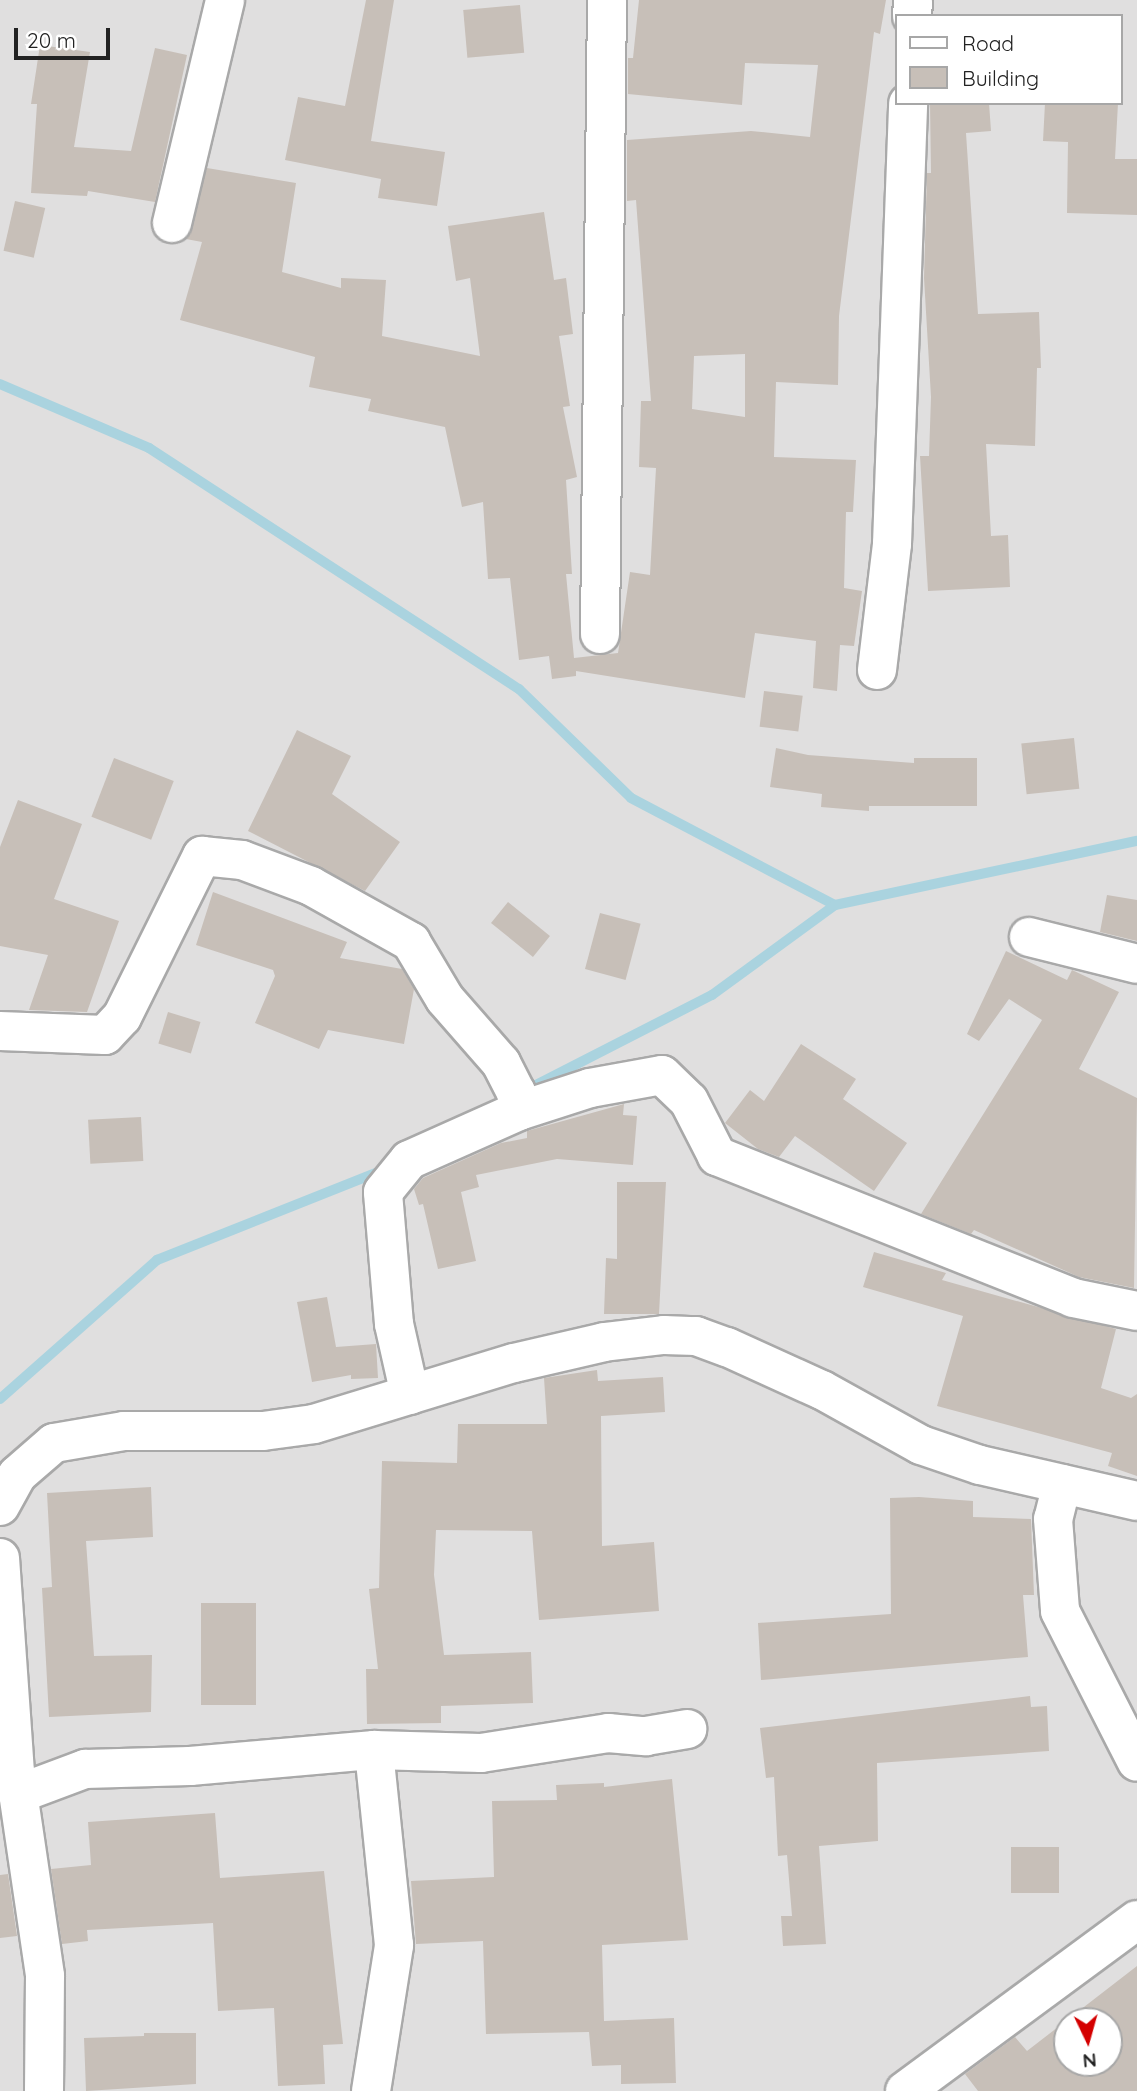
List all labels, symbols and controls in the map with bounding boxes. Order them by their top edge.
scale bar [18,14,114,58]
legend [895,14,1123,105]
text: 20 m [27,27,76,53]
text: Road [962,30,1014,56]
text: Building [962,65,1039,91]
north arrow [1053,2007,1123,2077]
text: N [1082,2048,1098,2073]

